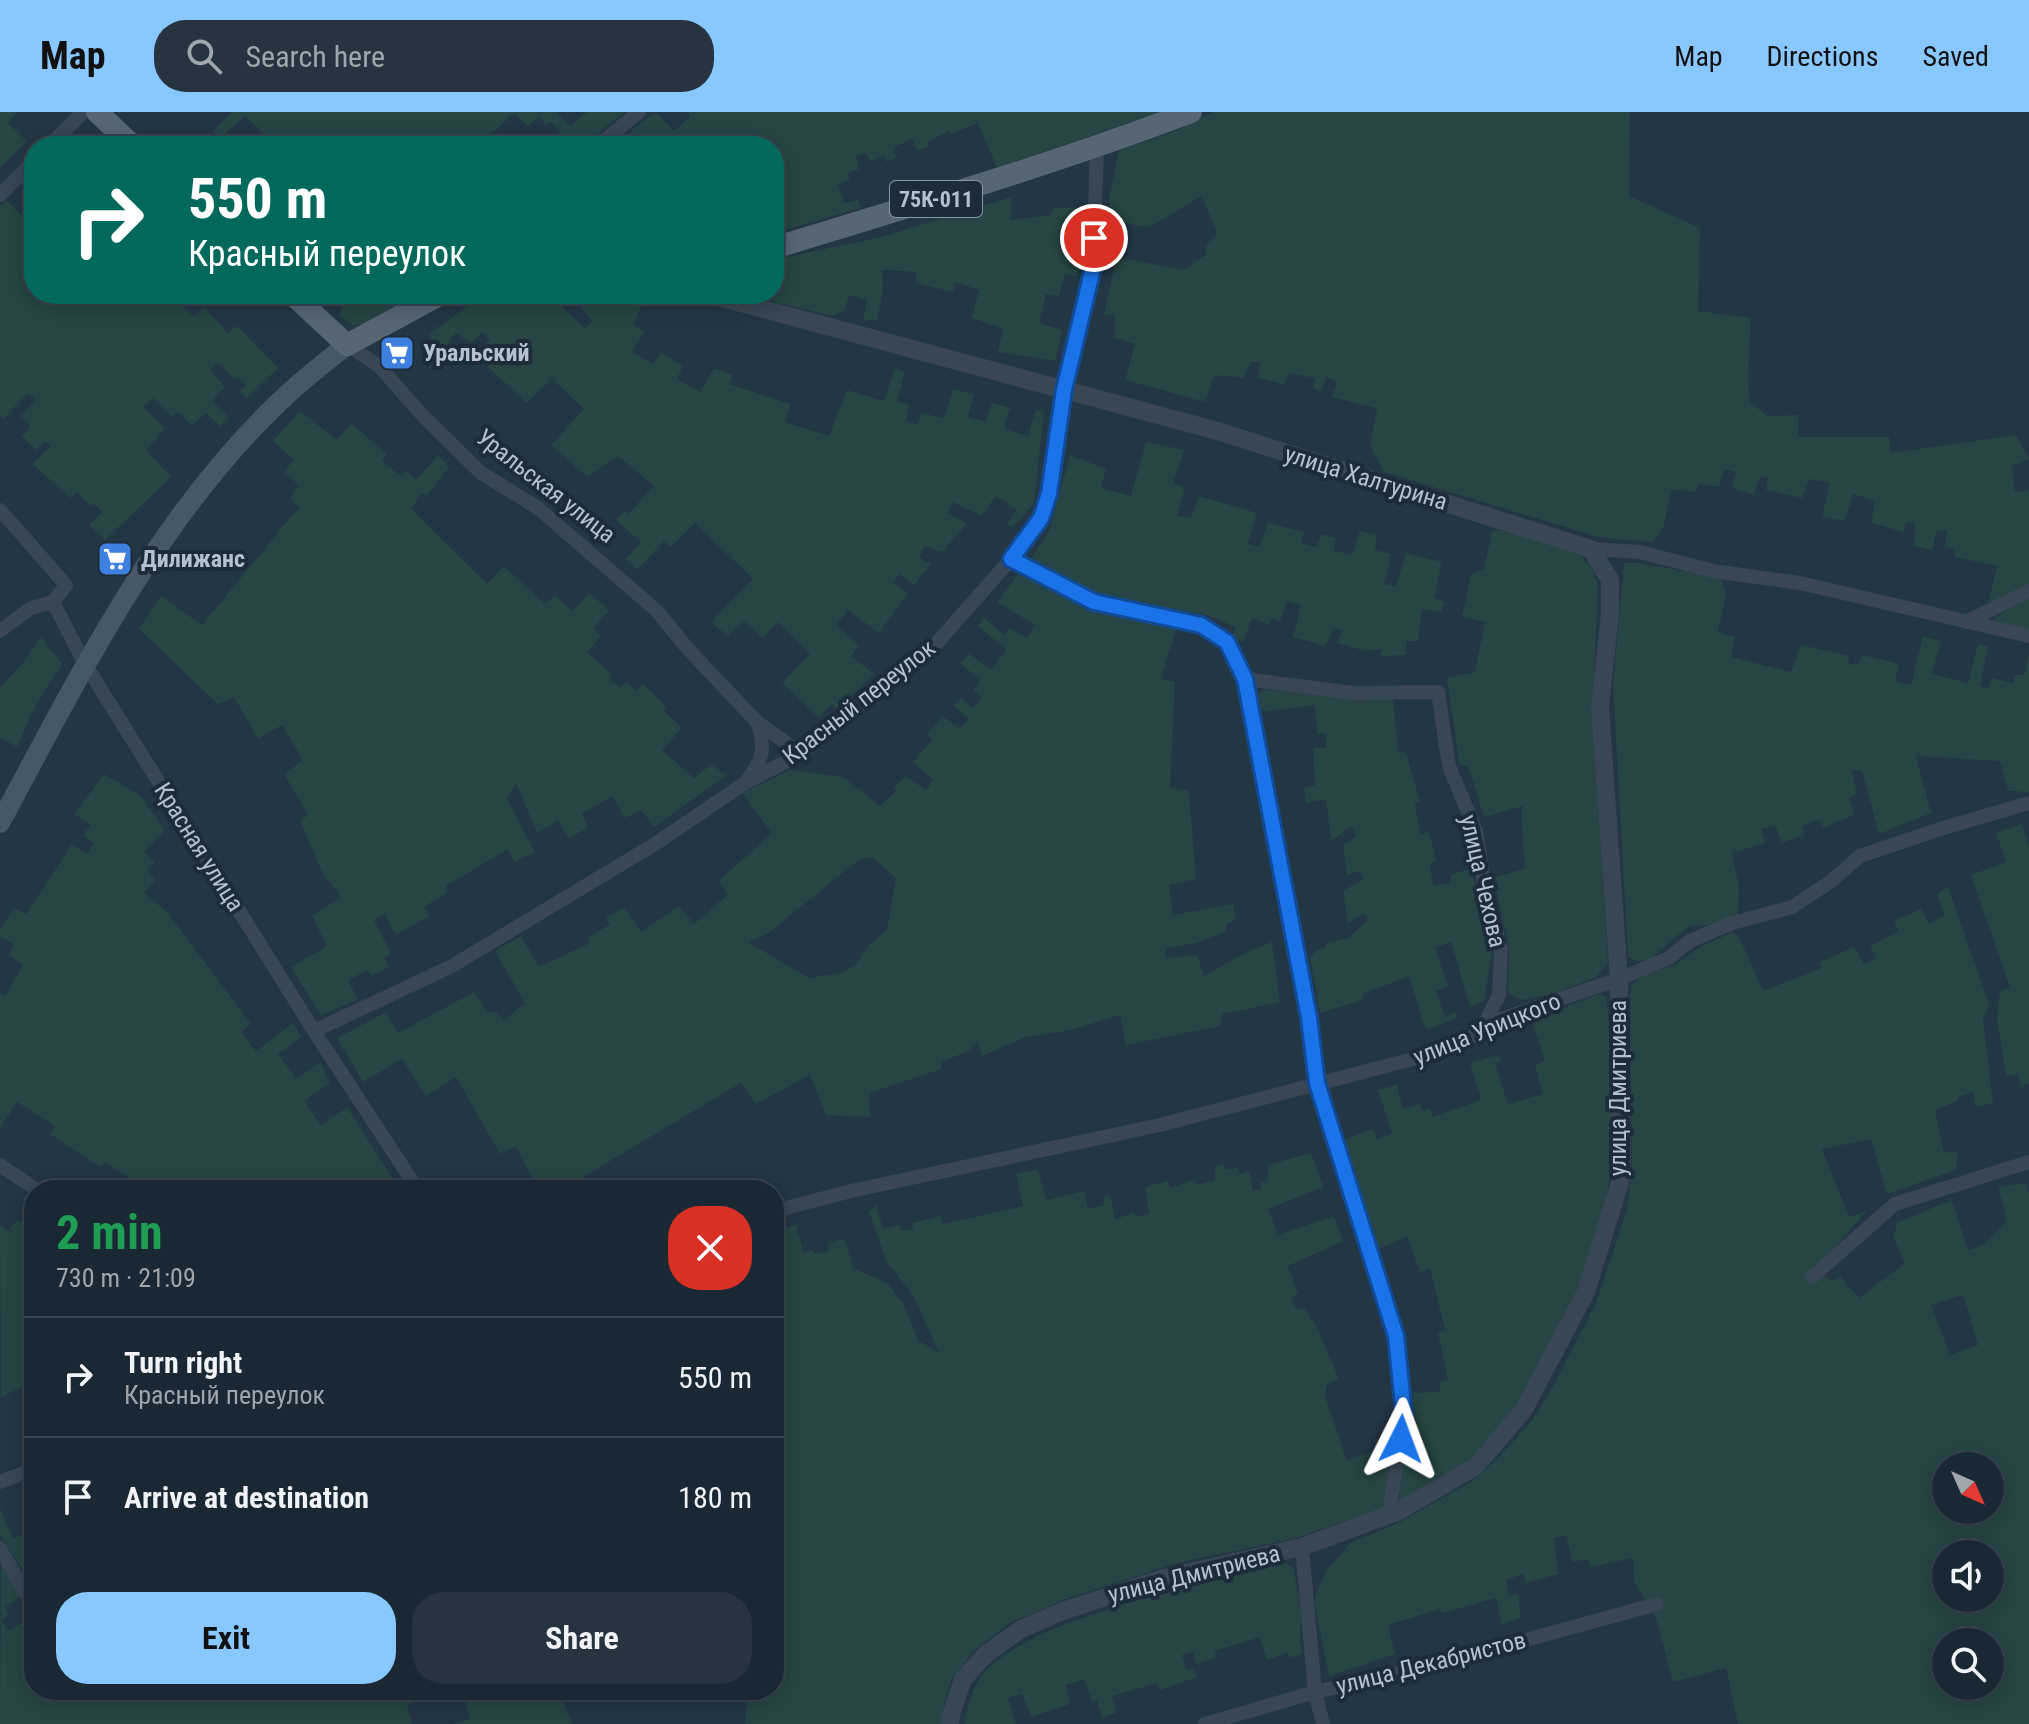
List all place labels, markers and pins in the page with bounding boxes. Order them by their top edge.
pin [1060,204,1128,272]
supermarket icon: Уральский [378,334,416,372]
place label: Уральский [423,339,529,367]
supermarket icon: Дилижанс [96,540,134,578]
place label: Дилижанс [141,545,245,573]

